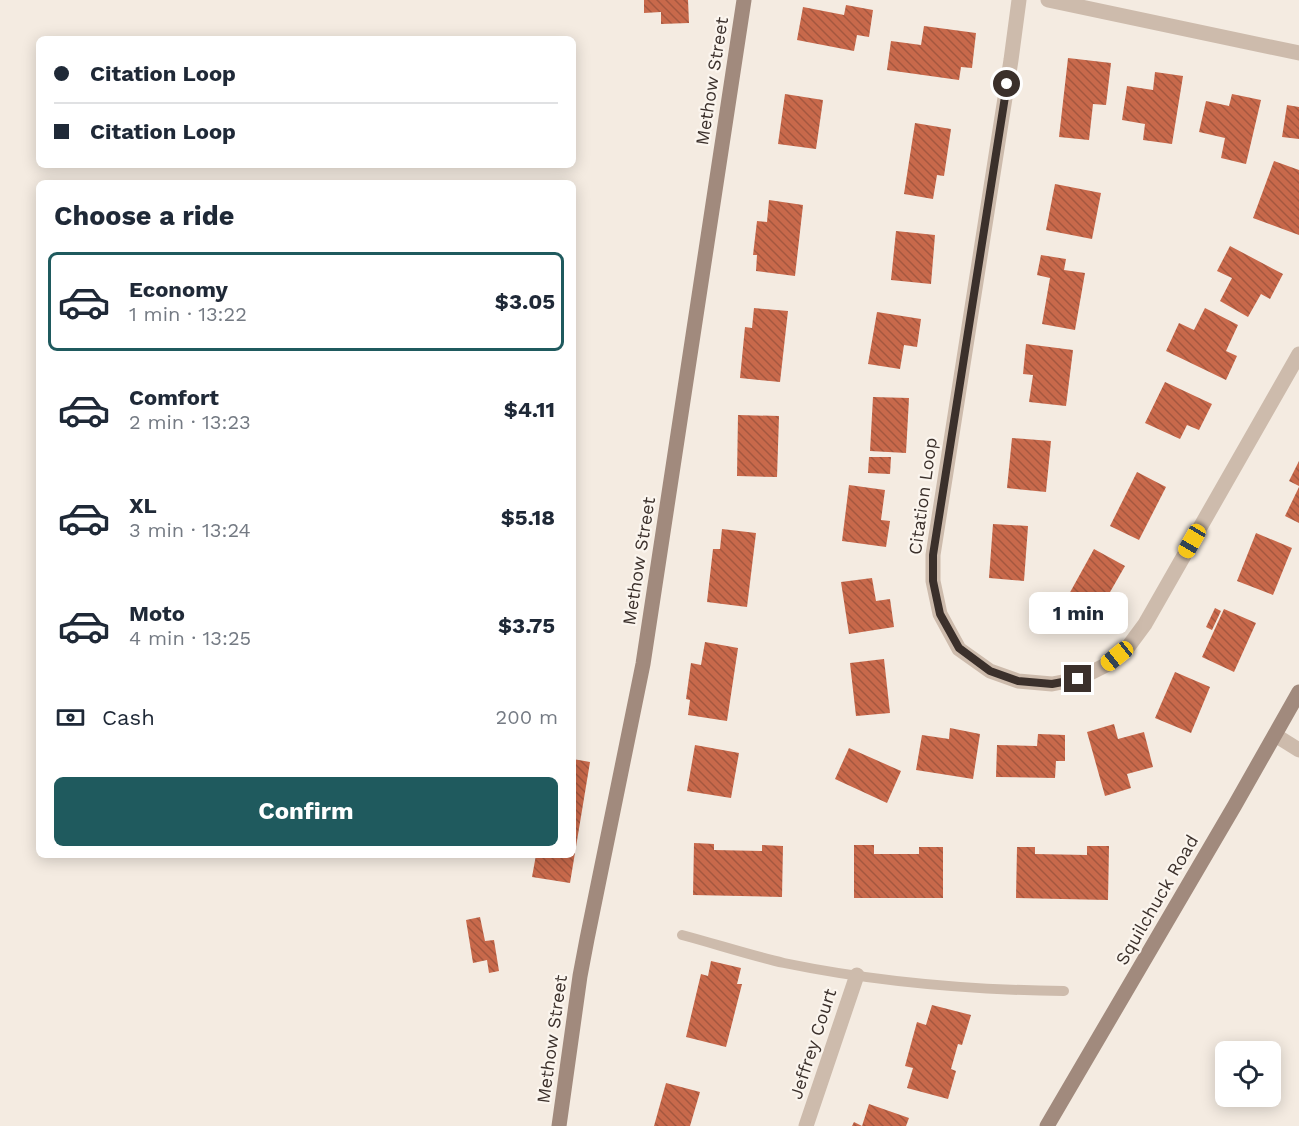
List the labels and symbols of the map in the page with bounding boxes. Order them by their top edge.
street label: Methow Street [691,15,732,147]
route start [993,70,1020,97]
street label: Citation Loop [904,436,941,556]
street label: Methow Street [618,495,659,627]
car [1175,521,1209,561]
callout: 1 min [1028,592,1128,634]
car [1097,638,1137,674]
route end [1064,665,1091,692]
street label: Squilchuck Road [1111,831,1202,968]
street label: Methow Street [532,973,571,1105]
street label: Jeffrey Court [785,985,840,1102]

